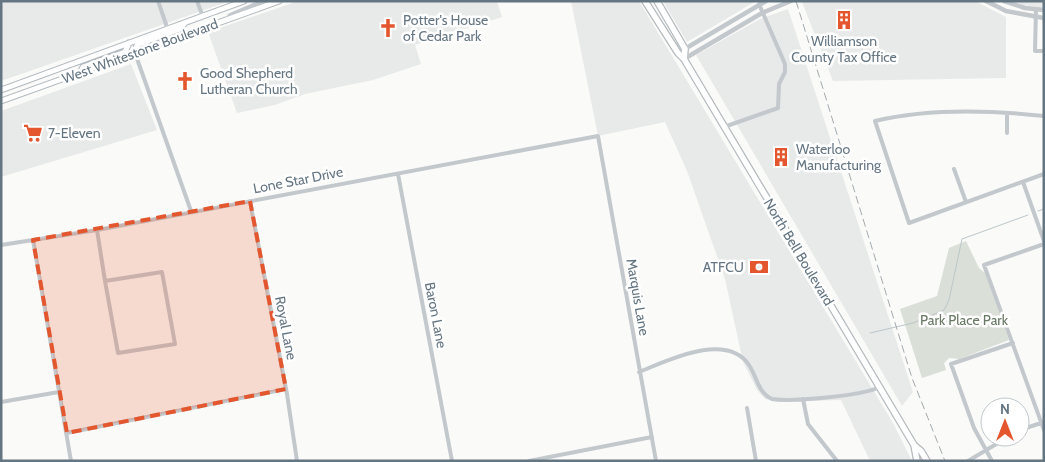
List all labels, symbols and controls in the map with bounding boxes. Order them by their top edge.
building icon: Williamson County Tax Office [833,9,855,31]
place label: Potter's House of Cedar Park [403,11,488,45]
street label: West Whitestone Boulevard [60,14,220,88]
church icon: Potter's House of Cedar Park [377,17,399,39]
place label: Williamson County Tax Office [791,32,897,66]
place label: Good Shepherd Lutheran Church [200,64,297,98]
church icon: Good Shepherd Lutheran Church [174,70,196,92]
supermarket icon: 7-Eleven [22,122,44,144]
place label: 7-Eleven [48,124,101,142]
place label: Waterloo Manufacturing [796,140,882,174]
building icon: Waterloo Manufacturing [770,146,792,168]
street label: Lone Star Drive [252,162,344,198]
street label: North Bell Boulevard [760,195,838,309]
bank icon: ATFCU [748,256,770,278]
street label: Marquis Lane [622,257,654,337]
place label: ATFCU [703,258,744,276]
street label: Baron Lane [421,281,451,349]
street label: Royal Lane [271,295,301,361]
park label: Park Place Park [920,311,1009,329]
north arrow [980,397,1030,447]
text: N [1000,400,1010,418]

